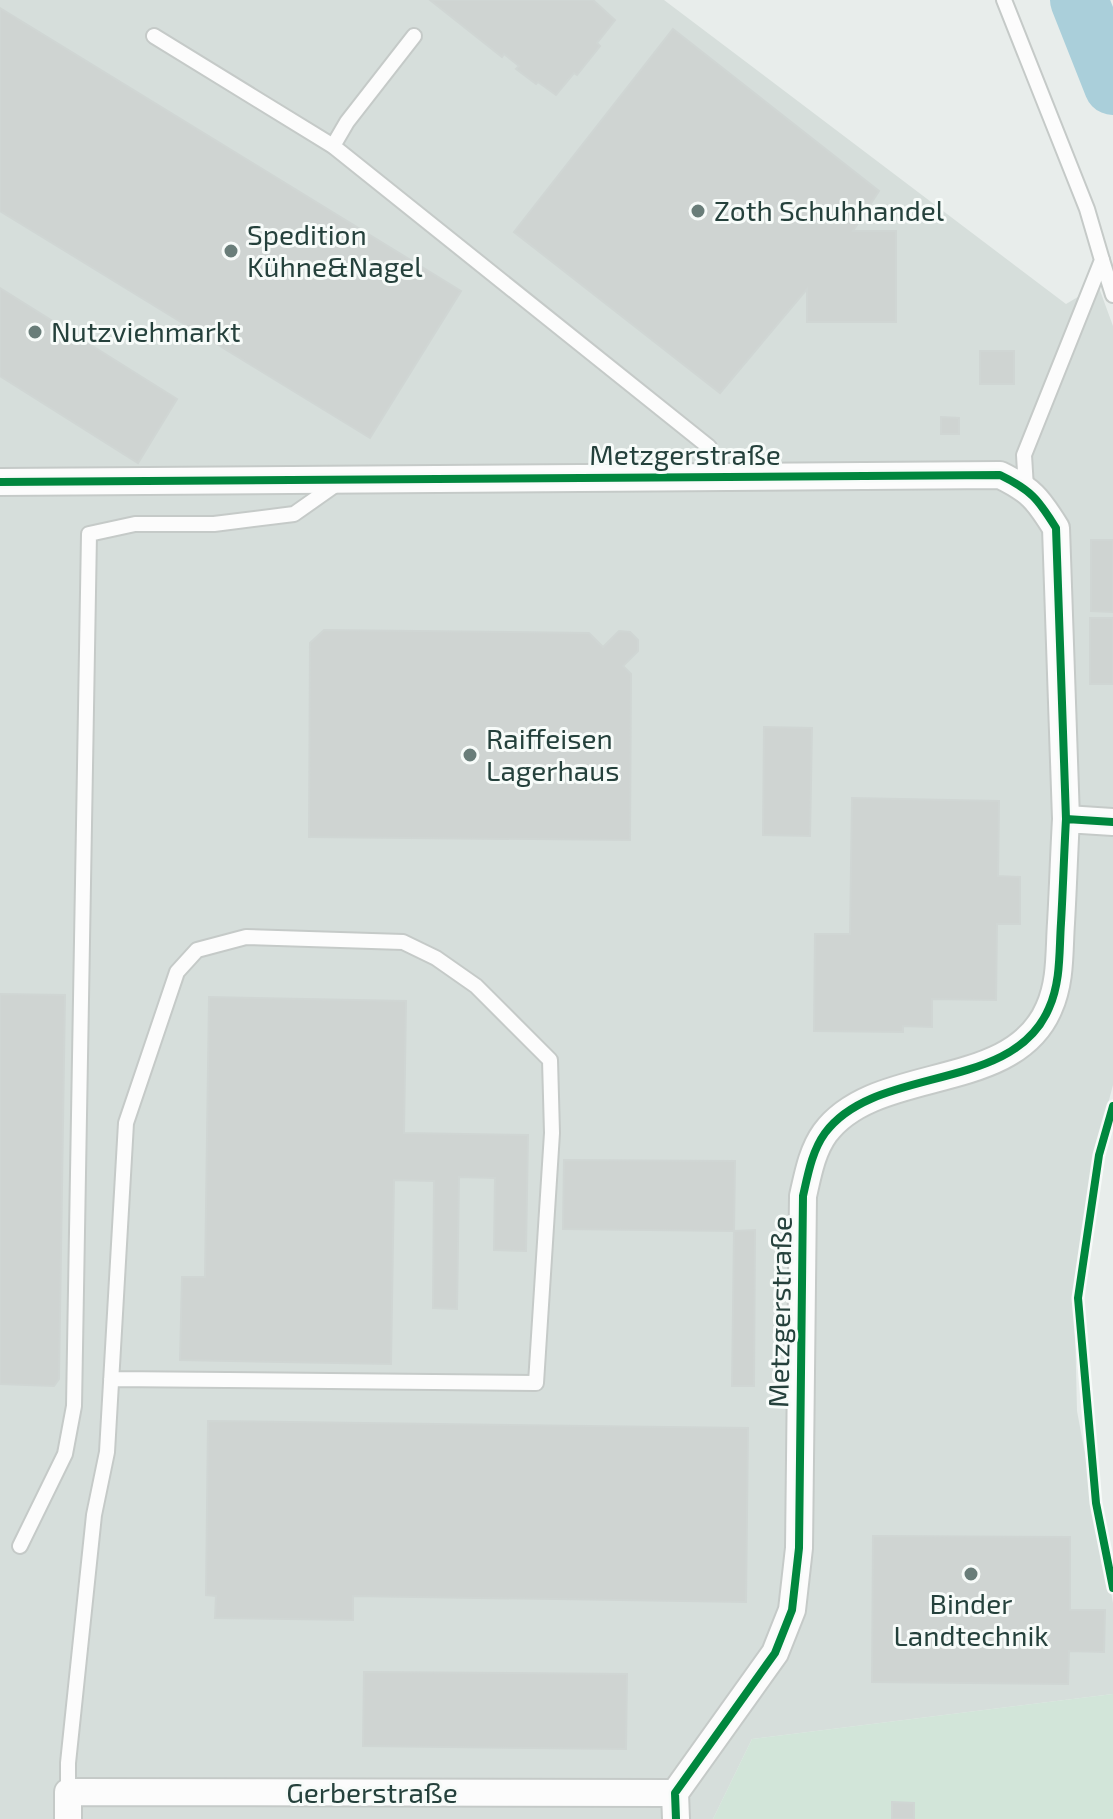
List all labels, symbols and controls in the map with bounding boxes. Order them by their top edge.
place label: Zoth Schuhhandel [714,193,945,227]
marker: Zoth Schuhhandel [689,202,707,220]
place label: Spedition Kühne&Nagel [247,217,423,283]
marker: Spedition Kühne&Nagel [222,242,240,260]
place label: Nutzviehmarkt [51,314,241,348]
marker: Nutzviehmarkt [26,323,44,341]
street label: Metzgerstraße [589,437,781,471]
place label: Raiffeisen Lagerhaus [486,721,619,787]
marker: Raiffeisen Lagerhaus [461,746,479,764]
street label: Metzgerstraße [760,1216,798,1408]
marker: Binder Landtechnik [962,1565,980,1583]
place label: Binder Landtechnik [893,1586,1049,1652]
street label: Gerberstraße [286,1775,458,1809]

